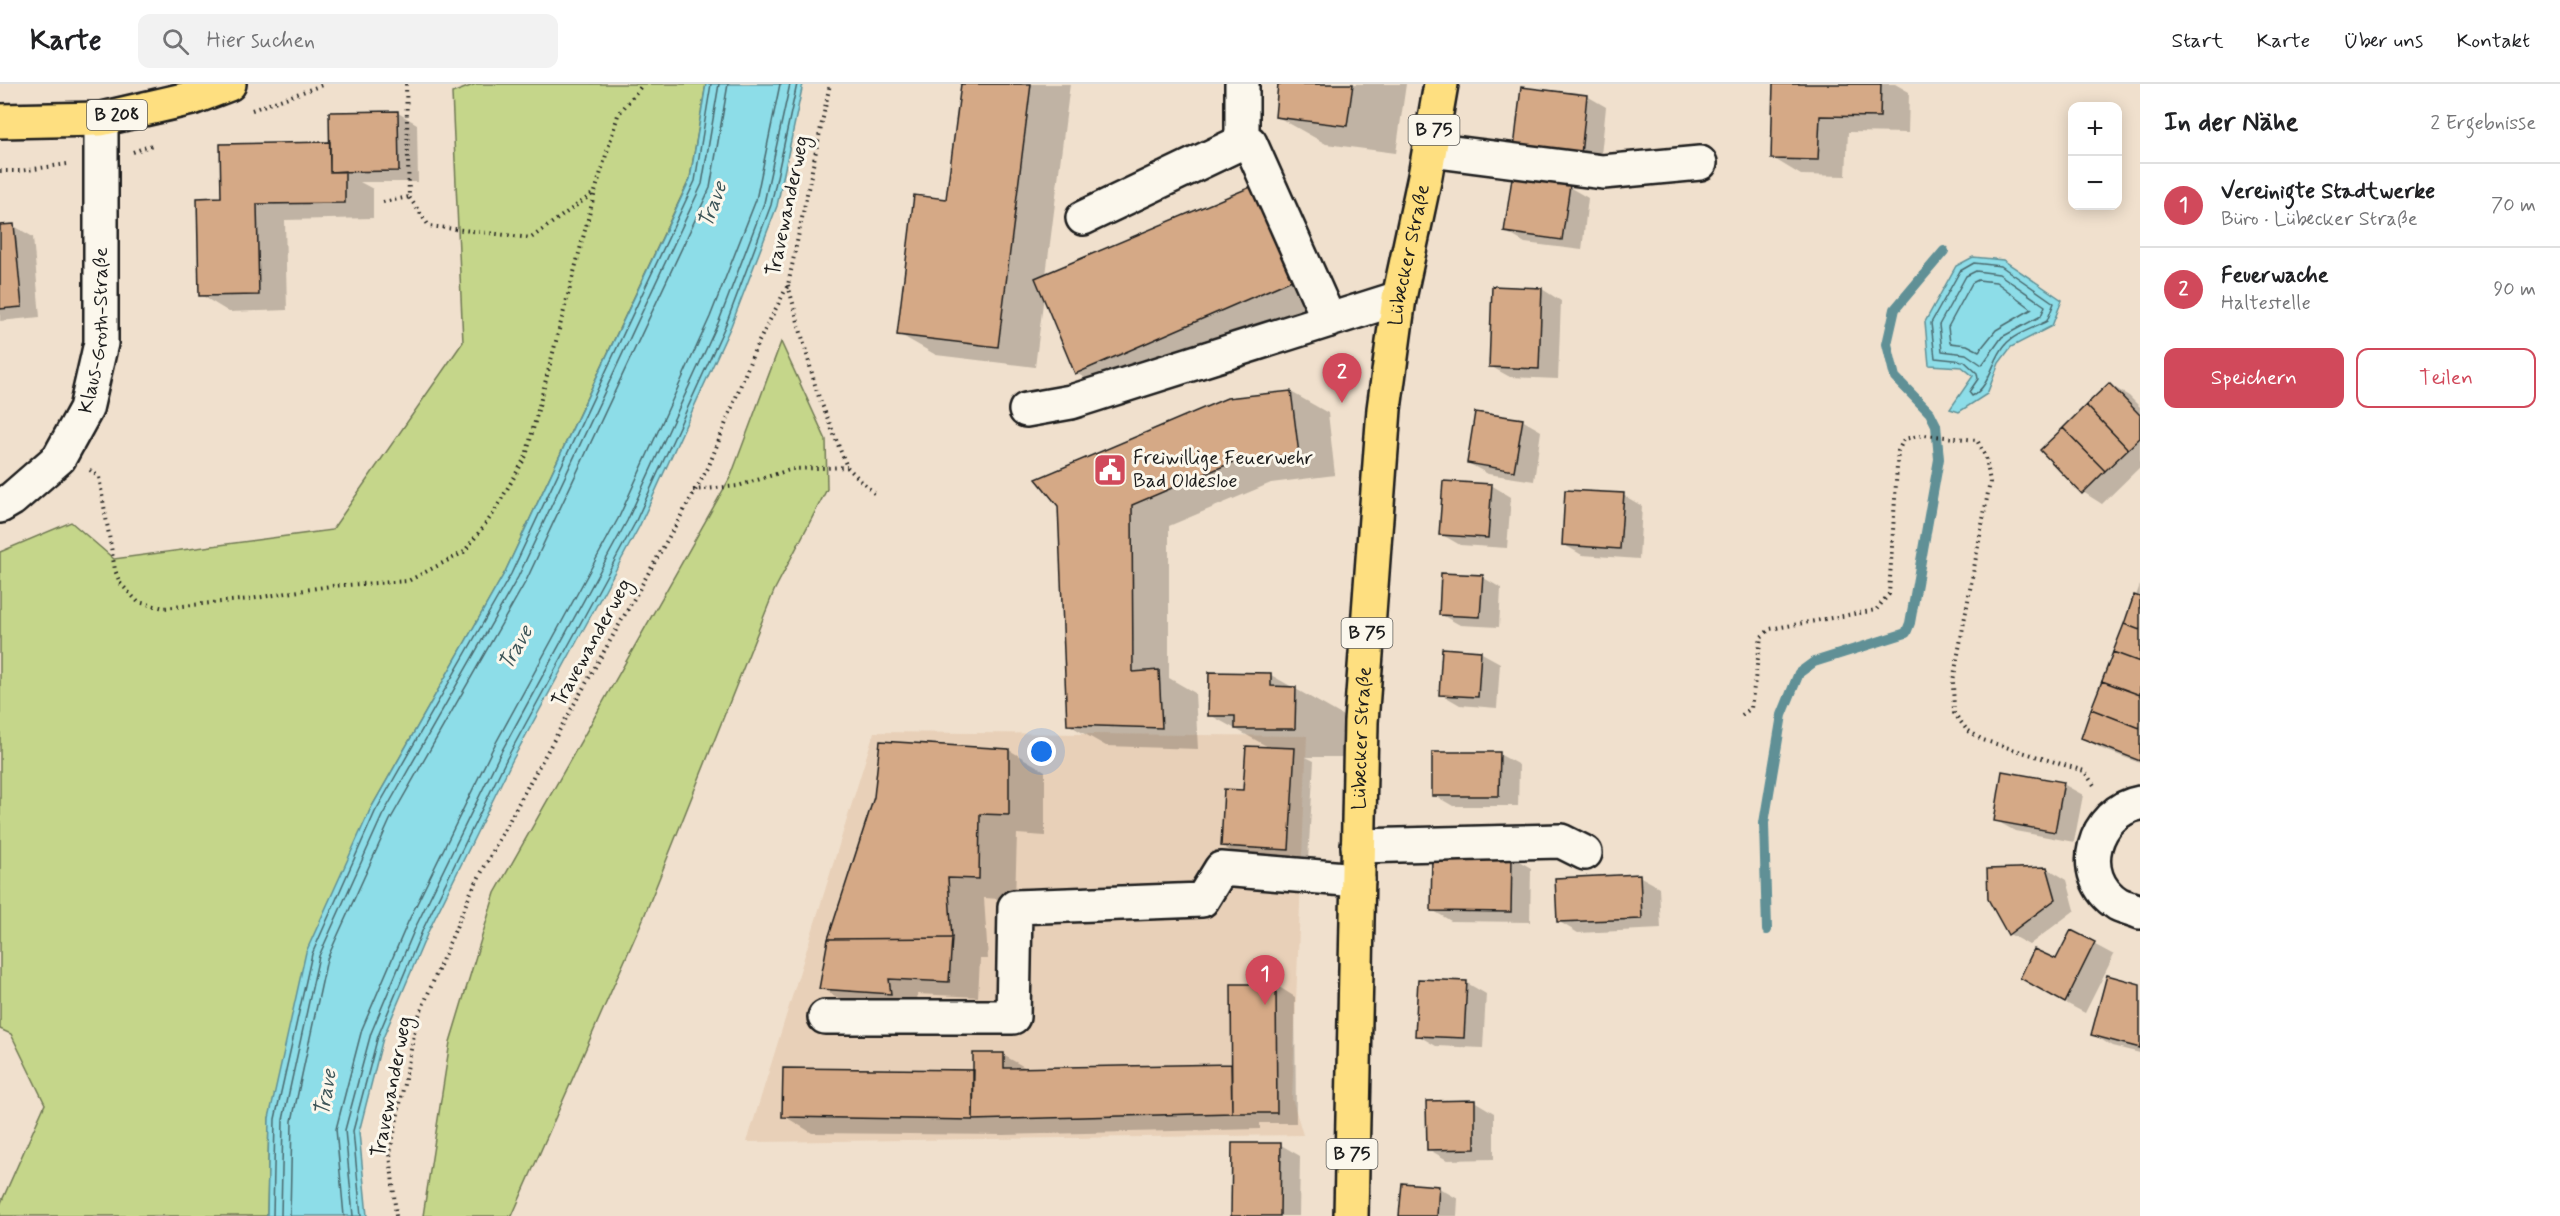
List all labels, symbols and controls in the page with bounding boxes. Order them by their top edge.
search box [138,14,558,68]
text: Karte [30,23,102,60]
icon: search [159,25,192,58]
text: Hier suchen [207,27,315,55]
text: Start [2172,27,2224,55]
text: Karte [2257,27,2310,55]
text: Über uns [2343,27,2423,55]
text: Kontakt [2456,27,2530,55]
road number: B 208 [87,100,147,130]
map controls [2068,102,2122,210]
button: + [2068,102,2122,156]
text: In der Nähe [2164,106,2298,140]
text: 2 Ergebnisse [2430,110,2536,137]
road number: B 75 [1408,115,1460,145]
street label: Travewanderweg [760,133,817,279]
button: − [2068,156,2122,210]
water label: Trave [692,177,735,232]
text: Vereinigte Stadtwerke [2221,178,2435,206]
street label: Lübecker Straße [1382,182,1436,327]
text: 1 [2179,192,2188,219]
text: 70 m [2491,192,2536,219]
text: Büro · Lübecker Straße [2221,206,2418,233]
street label: Klaus-Groth-Straße [72,247,115,416]
text: Feuerwache [2221,262,2329,290]
text: 2 [2179,276,2188,303]
text: 90 m [2493,276,2536,303]
text: Haltestelle [2221,290,2311,317]
button: Speichern [2164,348,2344,408]
button: Teilen [2356,348,2536,408]
pin: 2 [1322,354,1362,403]
place label: Freiwillige Feuerwehr Bad Oldesloe [1133,445,1313,495]
public building icon: Freiwillige Feuerwehr Bad Oldesloe [1092,452,1128,488]
street label: Travewanderweg [546,574,639,713]
road number: B 75 [1342,618,1392,648]
water label: Trave [492,619,541,675]
street label: Lübecker Straße [1346,665,1379,810]
your location [1027,737,1056,766]
pin: 1 [1246,956,1284,1005]
street label: Travewanderweg [365,1014,420,1160]
water label: Trave [308,1066,344,1119]
road number: B 75 [1326,1139,1378,1169]

